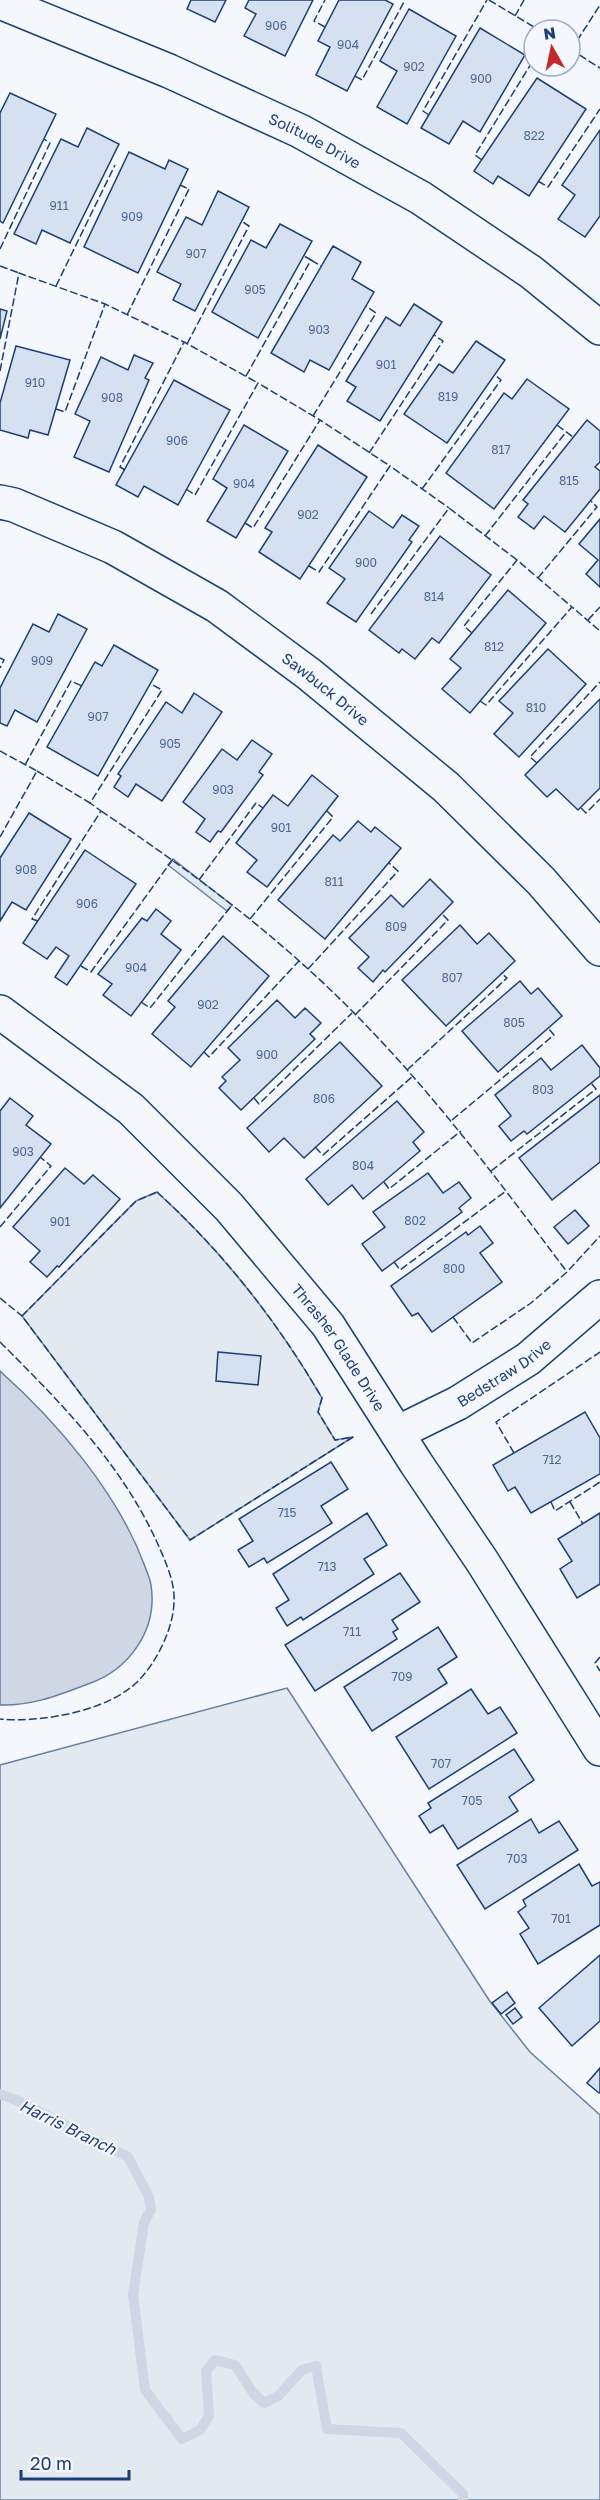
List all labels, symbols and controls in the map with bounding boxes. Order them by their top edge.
house number: 906 [265,18,287,33]
north arrow [522,18,582,78]
text: N [542,22,557,44]
house number: 904 [337,37,359,52]
house number: 902 [403,59,425,74]
house number: 900 [470,71,492,86]
street label: Solitude Drive [266,109,364,172]
house number: 822 [523,128,545,143]
house number: 911 [50,198,69,213]
house number: 909 [121,209,143,224]
house number: 907 [185,246,207,261]
house number: 905 [244,282,266,297]
house number: 903 [308,322,330,337]
house number: 901 [376,357,396,372]
house number: 910 [25,375,45,390]
house number: 819 [438,389,458,404]
house number: 908 [101,390,123,405]
house number: 906 [166,433,188,448]
house number: 817 [491,442,511,457]
house number: 815 [559,473,579,488]
house number: 904 [233,476,255,491]
house number: 902 [297,507,319,522]
house number: 900 [355,555,377,570]
house number: 814 [424,589,444,604]
house number: 812 [484,639,504,654]
street label: Sawbuck Drive [279,648,373,729]
house number: 909 [31,653,53,668]
house number: 810 [526,700,546,715]
house number: 907 [87,709,109,724]
house number: 905 [159,736,181,751]
house number: 903 [212,782,234,797]
house number: 901 [271,820,291,835]
house number: 908 [15,862,37,877]
house number: 811 [325,874,344,889]
house number: 906 [76,896,98,911]
house number: 809 [385,919,407,934]
house number: 904 [125,960,147,975]
house number: 807 [441,970,463,985]
house number: 902 [197,997,219,1012]
house number: 805 [503,1015,525,1030]
house number: 900 [256,1047,278,1062]
house number: 803 [532,1082,554,1097]
house number: 806 [313,1091,335,1106]
house number: 903 [12,1144,34,1159]
house number: 804 [352,1158,374,1173]
house number: 802 [404,1213,426,1228]
house number: 901 [50,1214,70,1229]
house number: 800 [443,1261,465,1276]
street label: Thrasher Glade Drive [288,1280,389,1414]
street label: Bedstraw Drive [454,1334,554,1410]
house number: 712 [542,1452,562,1467]
house number: 715 [277,1505,297,1520]
house number: 713 [317,1559,337,1574]
house number: 711 [343,1624,361,1639]
house number: 709 [391,1669,413,1684]
house number: 707 [431,1756,451,1771]
house number: 705 [462,1793,482,1808]
house number: 703 [507,1851,527,1866]
house number: 701 [551,1911,571,1926]
water label: Harris Branch [17,2095,120,2159]
scale bar [21,2443,129,2481]
text: 20 m [30,2452,72,2474]

